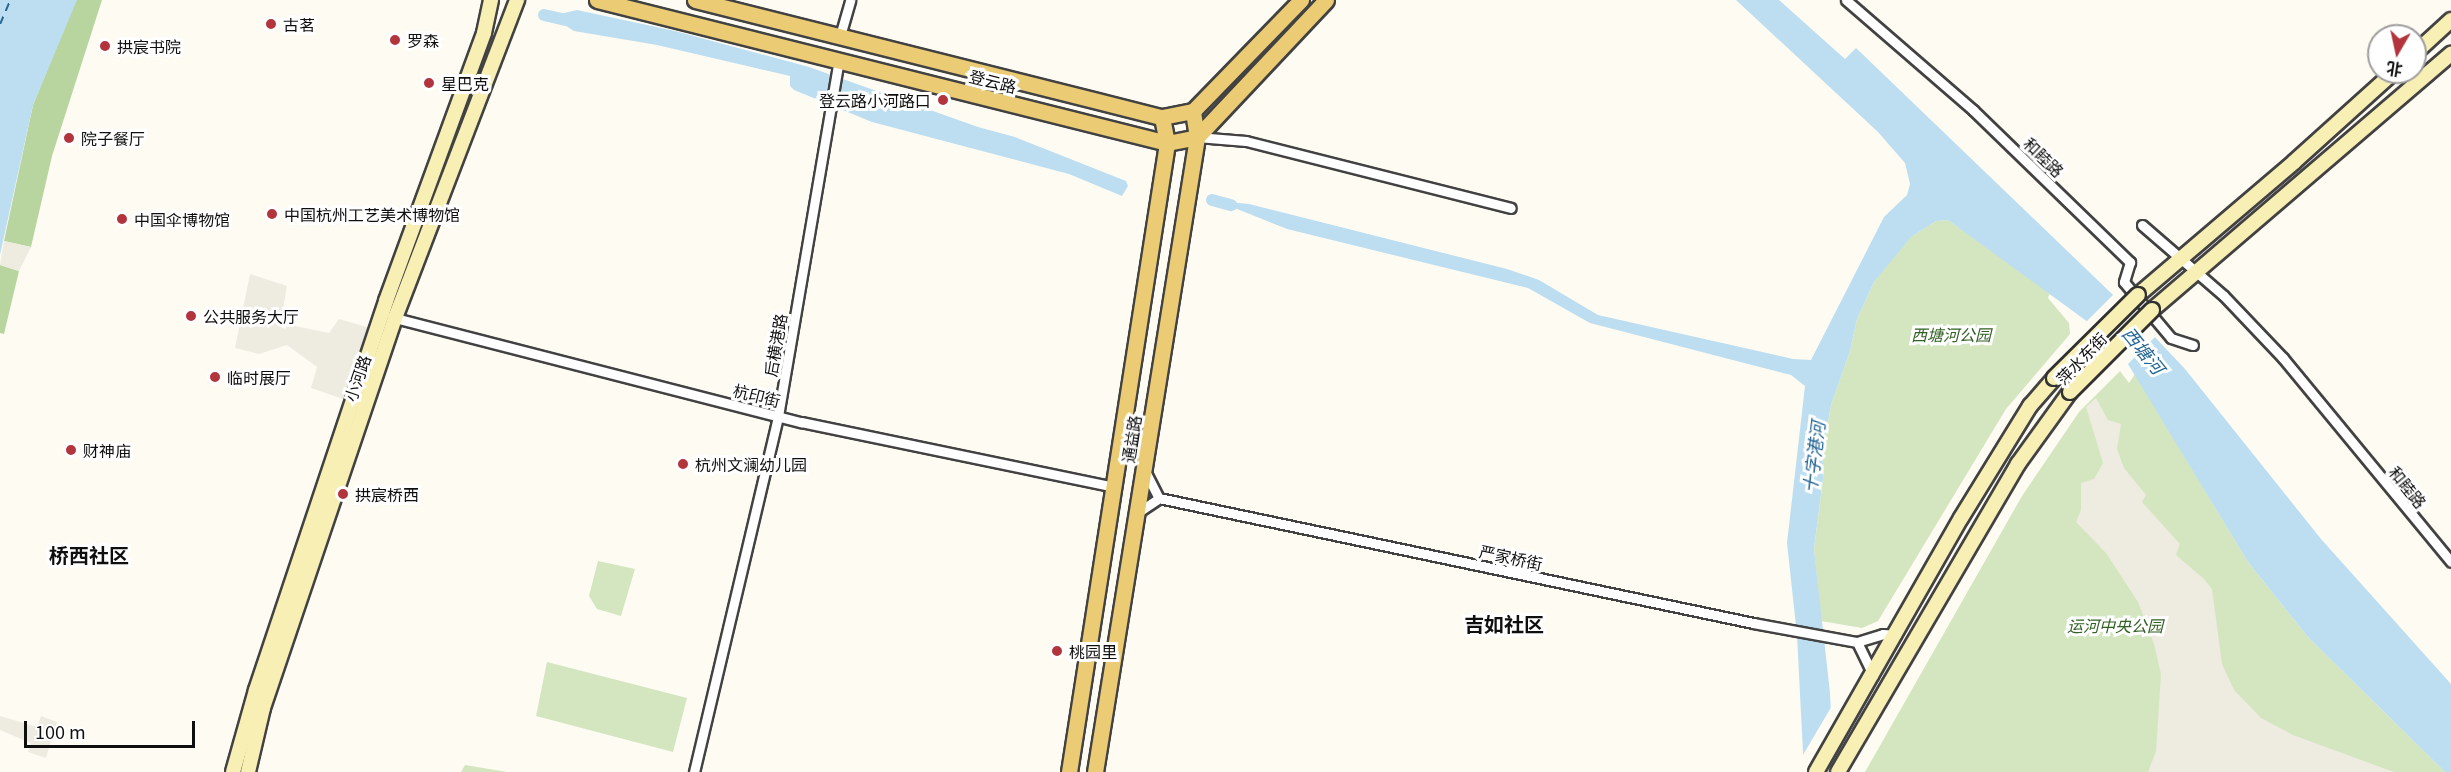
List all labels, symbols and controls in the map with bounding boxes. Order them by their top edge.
place label: 古茗 [283,14,315,34]
marker: 古茗 [264,17,278,31]
north arrow [2367,24,2427,84]
place label: 罗森 [407,30,439,50]
marker: 罗森 [388,33,402,47]
place label: 拱宸书院 [117,36,181,56]
marker: 拱宸书院 [98,39,112,53]
text: 北 [2385,57,2404,83]
street label: 登云路 [967,66,1019,96]
place label: 星巴克 [441,73,489,93]
marker: 星巴克 [422,76,436,90]
place label: 登云路小河路口 [819,90,931,110]
marker: 登云路小河路口 [936,93,950,107]
place label: 院子餐厅 [81,128,145,148]
marker: 院子餐厅 [62,131,76,145]
street label: 和睦路 [2020,133,2068,181]
place label: 中国杭州工艺美术博物馆 [284,204,460,224]
marker: 中国杭州工艺美术博物馆 [265,207,279,221]
place label: 中国伞博物馆 [134,209,230,229]
marker: 中国伞博物馆 [115,212,129,226]
place label: 公共服务大厅 [203,306,299,326]
marker: 公共服务大厅 [184,309,198,323]
street label: 后横港路 [760,312,790,378]
water label: 西塘河 [2119,322,2169,378]
park label: 西塘河公园 [1911,324,1991,344]
street label: 萍水东街 [2052,328,2110,388]
street label: 小河路 [340,352,374,404]
place label: 临时展厅 [227,367,291,387]
marker: 临时展厅 [208,370,222,384]
street label: 杭印街 [731,380,783,410]
street label: 通益路 [1118,414,1144,464]
water label: 十字港河 [1798,420,1828,494]
place label: 财神庙 [83,440,131,460]
marker: 财神庙 [64,443,78,457]
place label: 杭州文澜幼儿园 [695,454,807,474]
marker: 杭州文澜幼儿园 [676,457,690,471]
street label: 和睦路 [2385,462,2431,512]
place label: 拱宸桥西 [355,484,419,504]
marker: 拱宸桥西 [336,487,350,501]
street label: 严家桥街 [1478,541,1544,573]
district label: 桥西社区 [49,542,129,566]
district label: 吉如社区 [1464,611,1544,635]
park label: 运河中央公园 [2067,615,2163,635]
place label: 桃园里 [1069,641,1117,661]
marker: 桃园里 [1050,644,1064,658]
scale bar [27,709,198,747]
text: 100 m [35,718,86,744]

